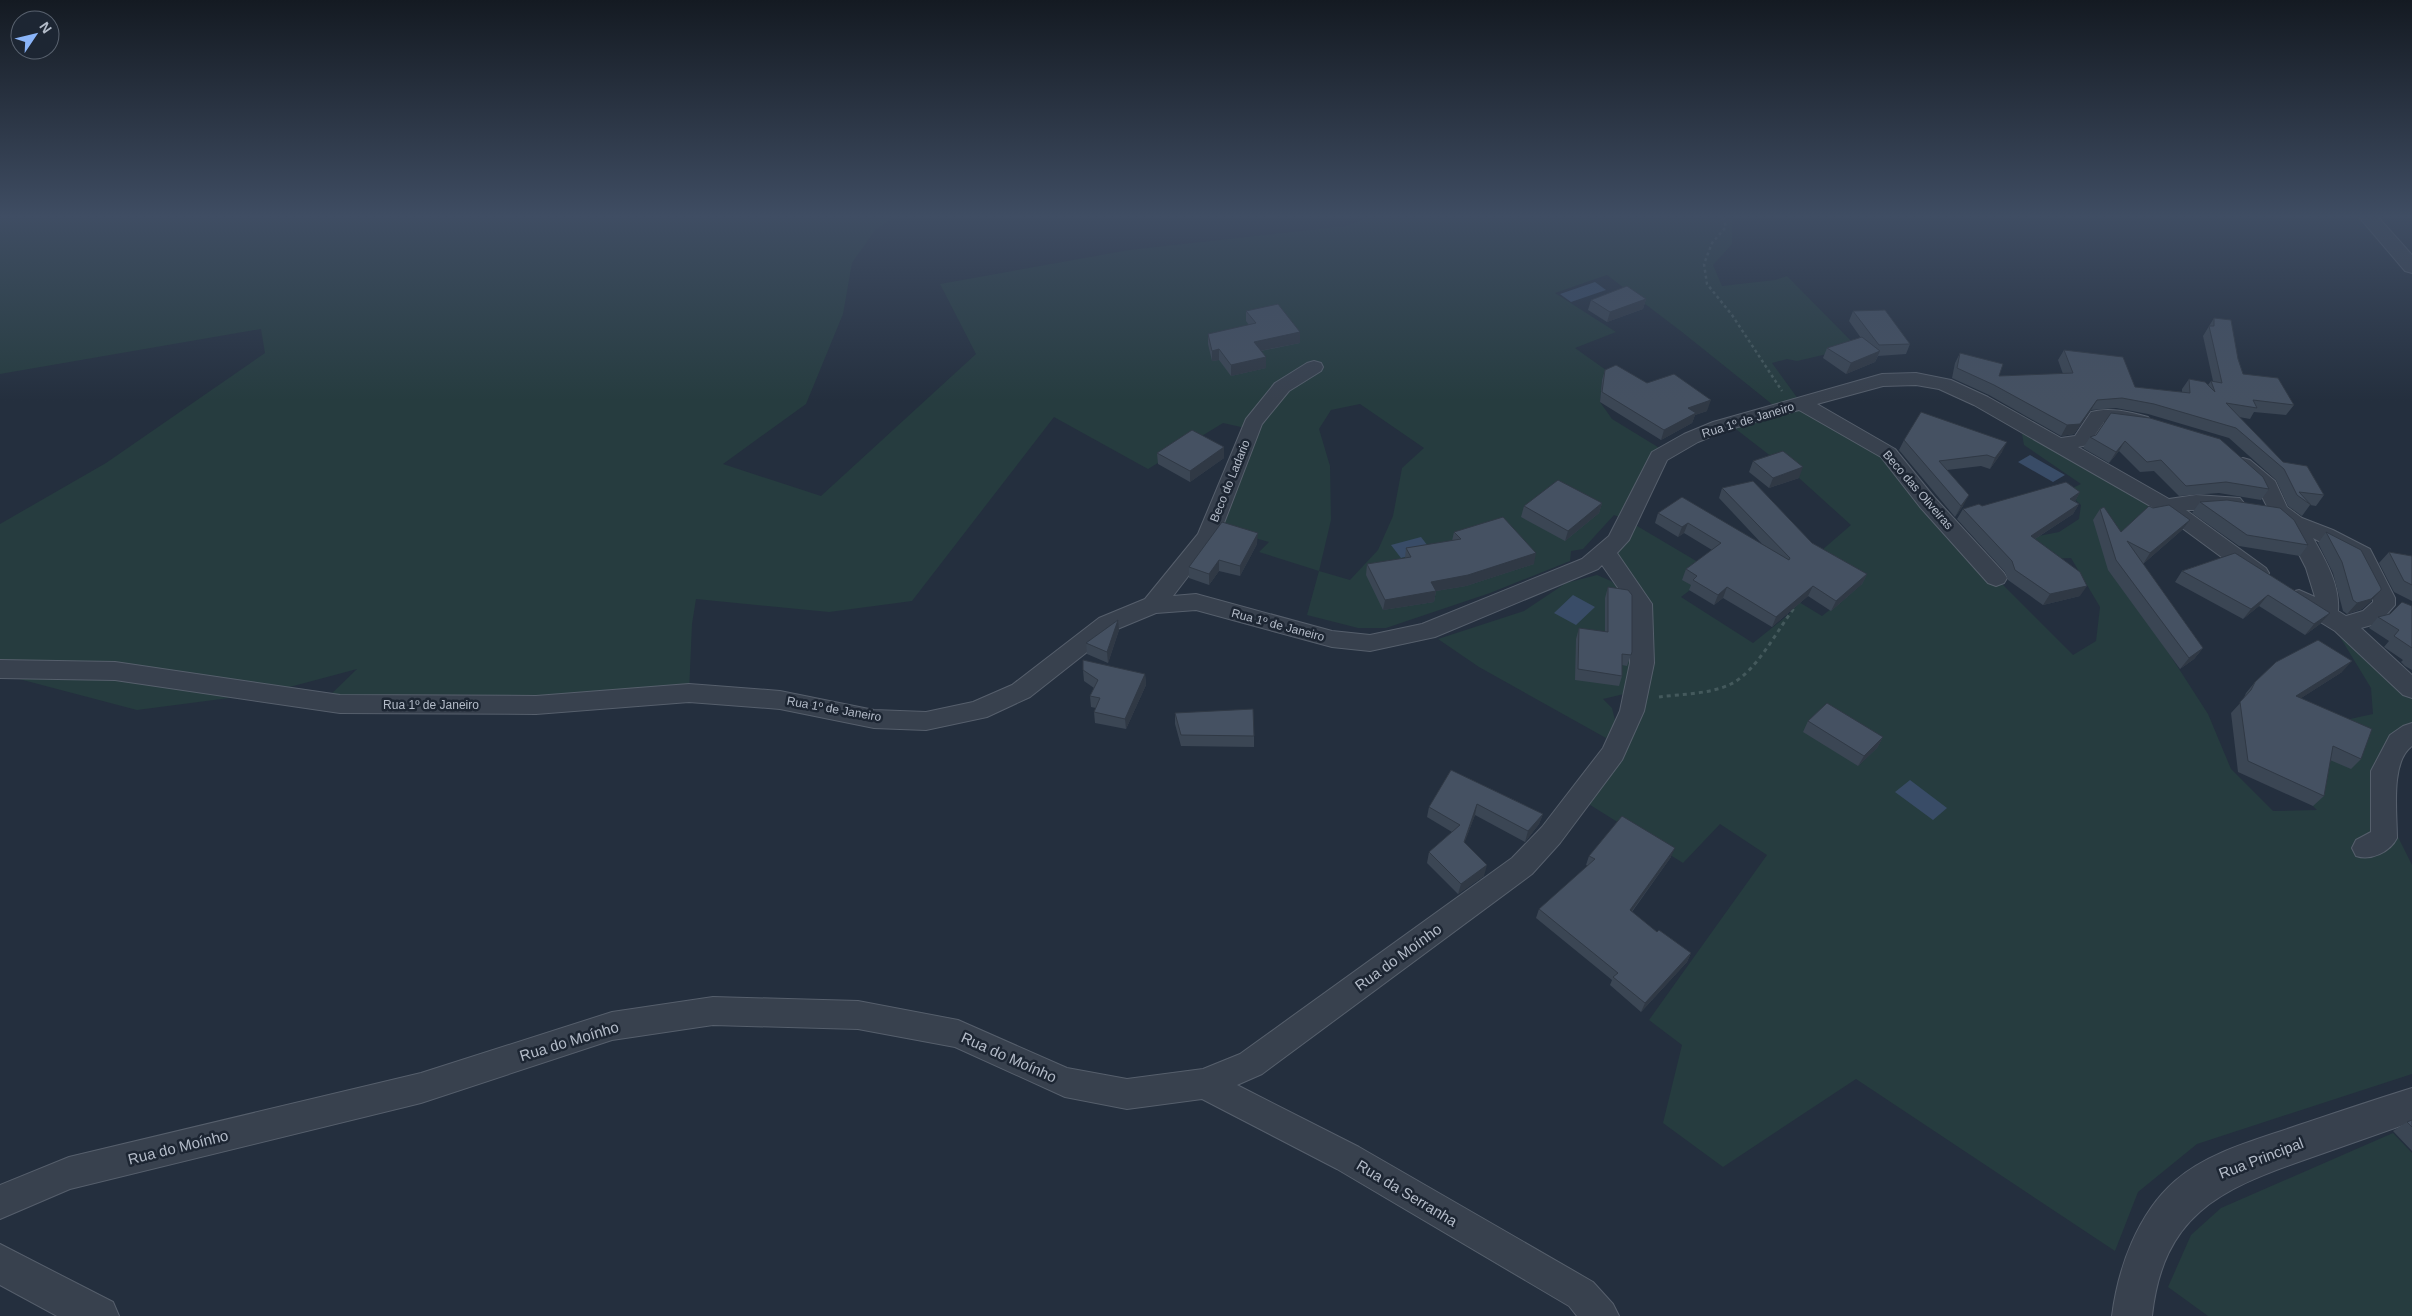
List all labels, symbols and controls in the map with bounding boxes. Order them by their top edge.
north arrow [10,10,60,60]
text: N [36,19,55,36]
street label: Rua 1º de Janeiro [1700,399,1796,441]
street label: Beco do Ladario [1207,438,1253,524]
street label: Beco das Oliveiras [1880,448,1956,532]
street label: Rua 1º de Janeiro [1230,606,1326,644]
street label: Rua 1º de Janeiro [786,694,883,724]
street label: Rua 1º de Janeiro [383,698,479,712]
street label: Rua do Moínho [1352,920,1444,994]
street label: Rua do Moínho [517,1018,621,1064]
street label: Rua do Moínho [959,1028,1059,1086]
street label: Rua do Moínho [126,1126,230,1168]
street label: Rua Principal [2216,1134,2306,1182]
street label: Rua da Serranha [1354,1156,1461,1230]

